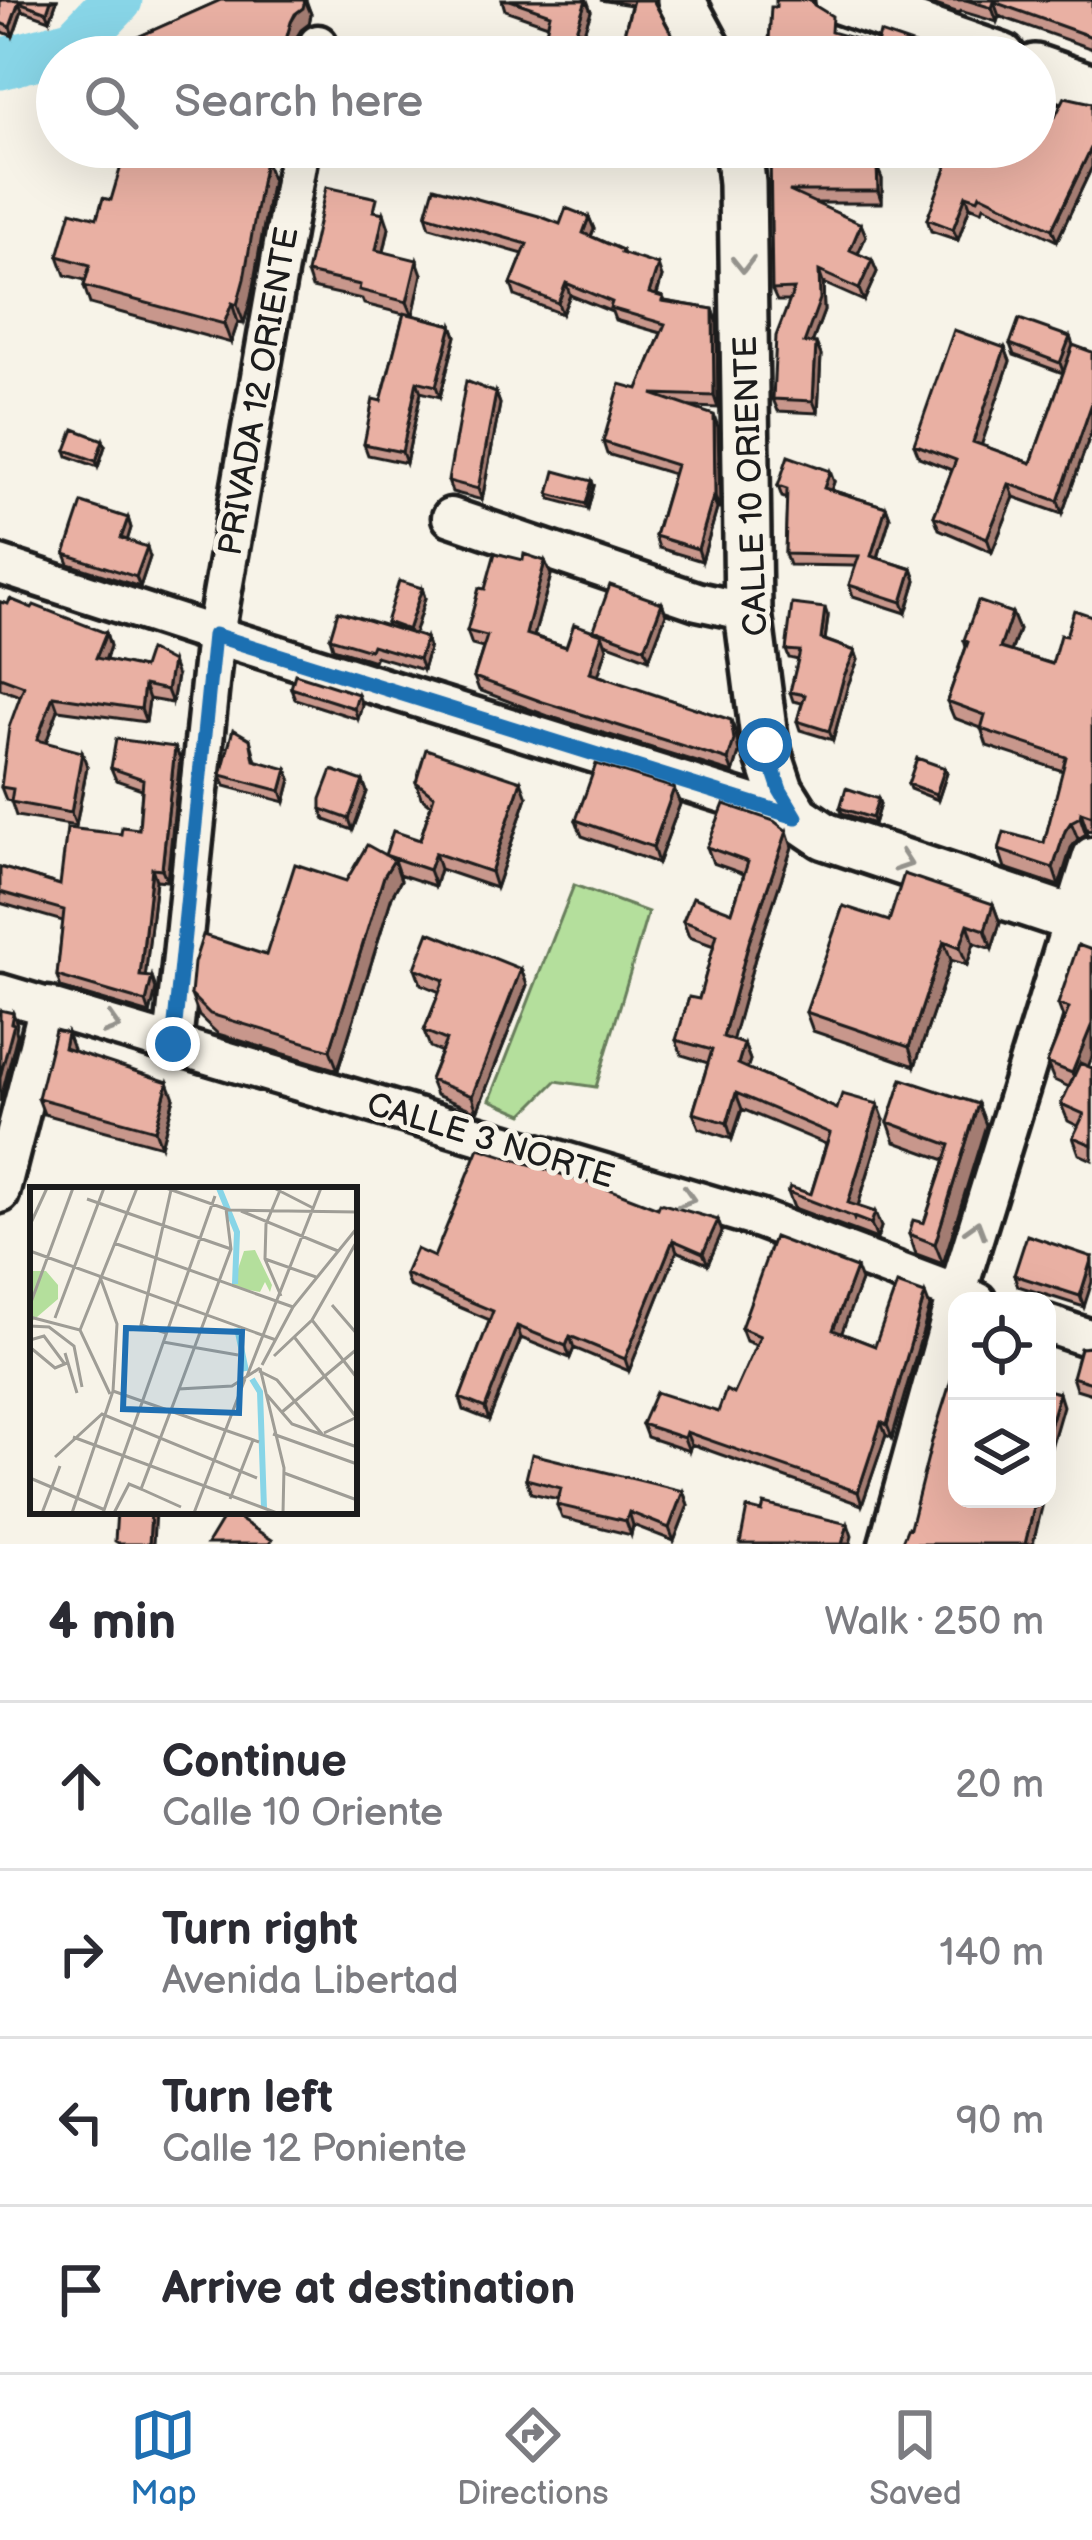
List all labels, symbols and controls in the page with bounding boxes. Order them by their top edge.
search box [36,36,1056,168]
icon: search [78,69,144,135]
text: Search here [174,75,423,130]
street label: PRIVADA 12 ORIENTE [210,224,308,559]
one-way arrow [730,255,756,274]
street label: CALLE 10 ORIENTE [726,335,776,637]
route start [738,718,792,772]
one-way arrow [892,848,913,872]
one-way arrow [101,1011,122,1036]
route end [146,1017,200,1071]
street label: CALLE 3 NORTE [362,1084,619,1198]
one-way arrow [676,1184,697,1209]
inset map [30,1187,357,1514]
one-way arrow [962,1219,987,1240]
map controls [948,1292,1056,1508]
button: locate [948,1292,1056,1400]
button: layers [948,1400,1056,1508]
text: 4 min [48,1592,176,1653]
text: Walk · 250 m [824,1599,1044,1646]
text: Continue [162,1735,347,1790]
icon: ahead [48,1753,114,1819]
text: 20 m [955,1762,1044,1809]
text: Calle 10 Oriente [162,1790,443,1837]
text: Turn right [162,1903,358,1958]
icon: right [48,1921,114,1987]
text: 140 m [939,1930,1044,1977]
text: Avenida Libertad [162,1958,459,2005]
text: Turn left [162,2071,333,2126]
icon: left [48,2089,114,2155]
text: 90 m [956,2098,1044,2145]
text: Calle 12 Poniente [162,2126,467,2173]
icon: arrive [48,2257,114,2323]
text: Arrive at destination [162,2262,575,2317]
tab: Map [130,2402,197,2514]
tab: Directions [457,2402,609,2514]
tab: Saved [869,2402,962,2514]

